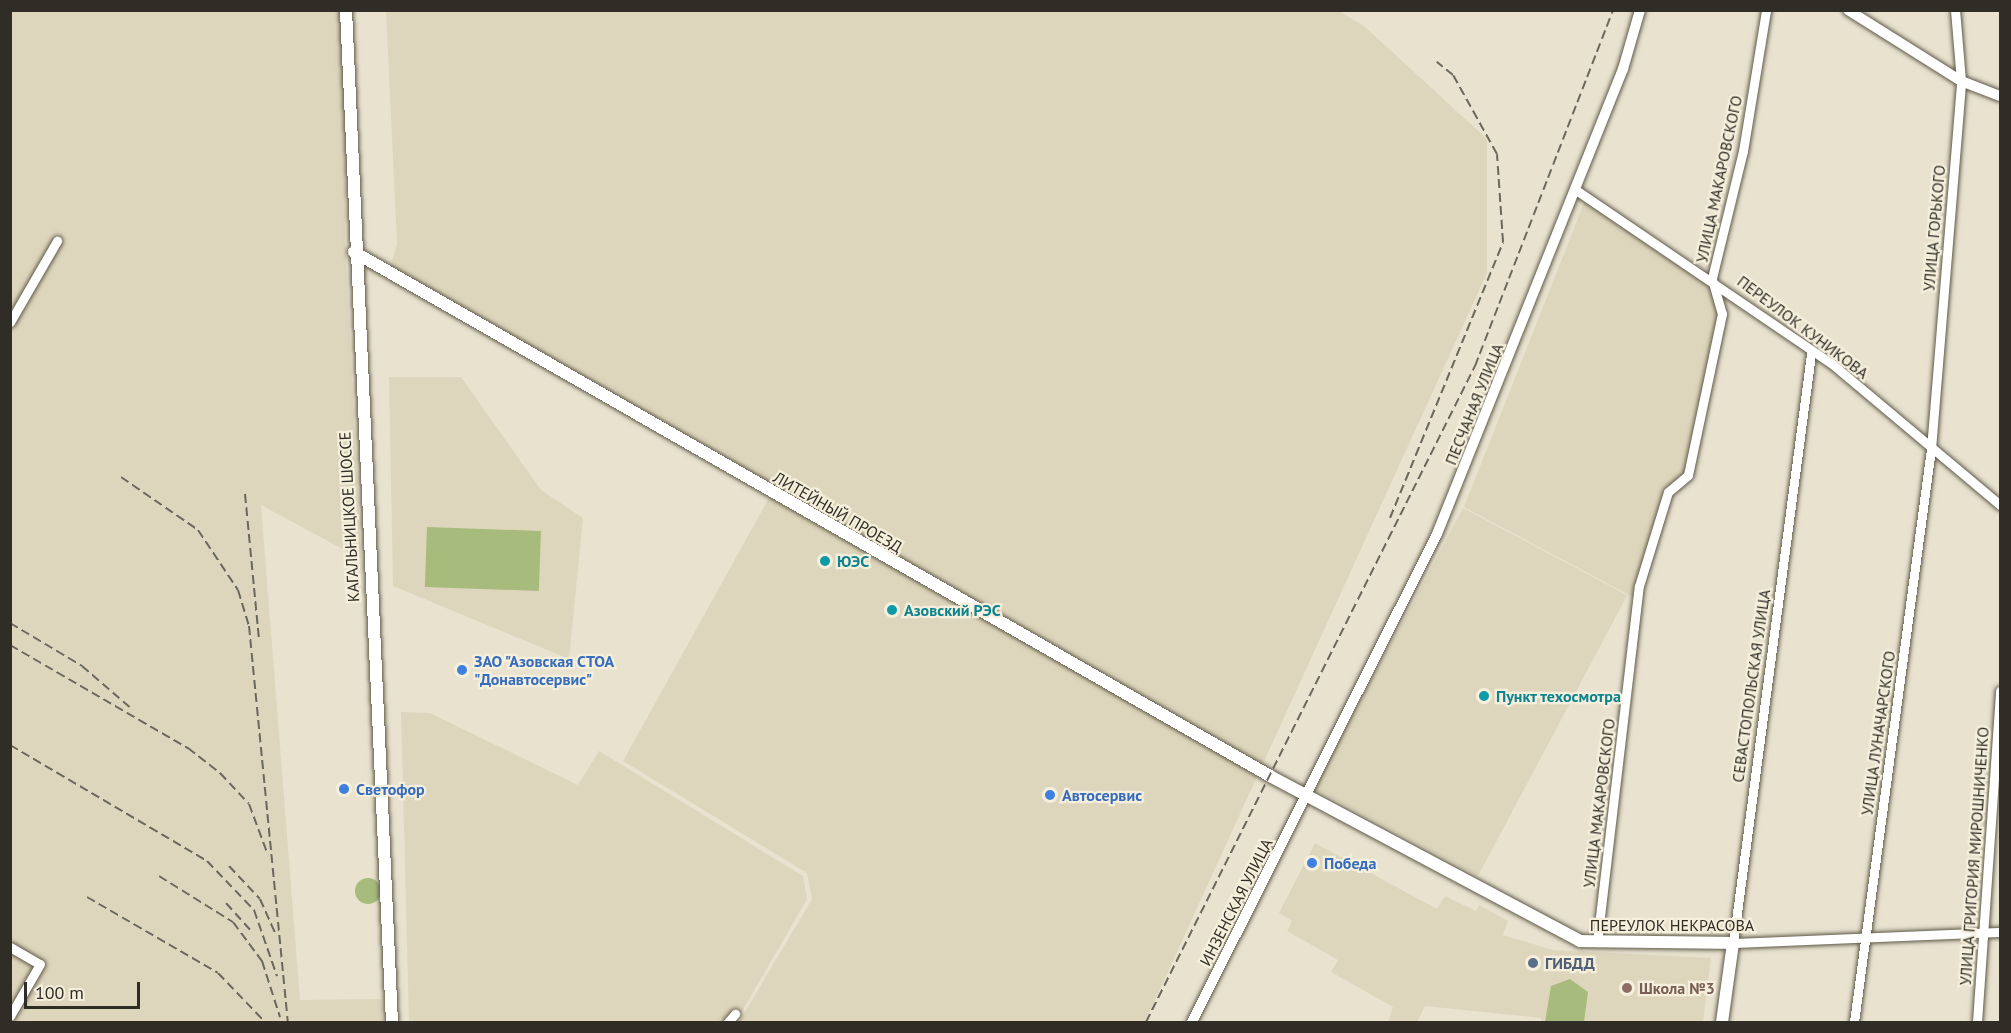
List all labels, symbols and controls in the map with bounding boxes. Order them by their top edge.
street label: УЛИЦА МАКАРОВСКОГО [1692,93,1746,265]
street label: УЛИЦА ГОРЬКОГО [1919,164,1949,292]
street label: ПЕРЕУЛОК КУНИКОВА [1734,271,1872,383]
street label: ПЕСЧАНАЯ УЛИЦА [1441,340,1507,468]
street label: КАГАЛЬНИЦКОЕ ШОССЕ [335,431,363,603]
street label: ЛИТЕЙНЫЙ ПРОЕЗД [770,467,906,557]
place label: ЮЭС [837,551,869,571]
marker: ЮЭС [818,554,832,568]
street label: СЕВАСТОПОЛЬСКАЯ УЛИЦА [1728,588,1774,784]
place label: Азовский РЭС [904,600,1001,620]
marker: Азовский РЭС [885,603,899,617]
street label: УЛИЦА ЛУНАЧАРСКОГО [1857,649,1899,817]
place label: ЗАО "Азовская СТОА "Донавтосервис" [474,651,616,689]
marker: ЗАО "Азовская СТОА "Донавтосервис" [455,663,469,677]
place label: Пункт техосмотра [1496,686,1622,706]
marker: Пункт техосмотра [1477,689,1491,703]
street label: УЛИЦА МАКАРОВСКОГО [1579,717,1619,889]
street label: УЛИЦА ГРИГОРИЯ МИРОШНИЧЕНКО [1955,726,1993,986]
place label: Светофор [356,779,425,799]
marker: Светофор [337,782,351,796]
place label: Автосервис [1062,785,1142,805]
marker: Автосервис [1043,788,1057,802]
street label: ИНЗЕНСКАЯ УЛИЦА [1195,835,1277,969]
place label: Победа [1324,853,1376,873]
marker: Победа [1305,856,1319,870]
street label: ПЕРЕУЛОК НЕКРАСОВА [1590,915,1754,935]
place label: ГИБДД [1545,953,1595,973]
marker: ГИБДД [1526,956,1540,970]
scale bar [27,970,142,1008]
place label: Школа №3 [1639,978,1715,998]
text: 100 m [35,981,84,1004]
marker: Школа №3 [1620,981,1634,995]

